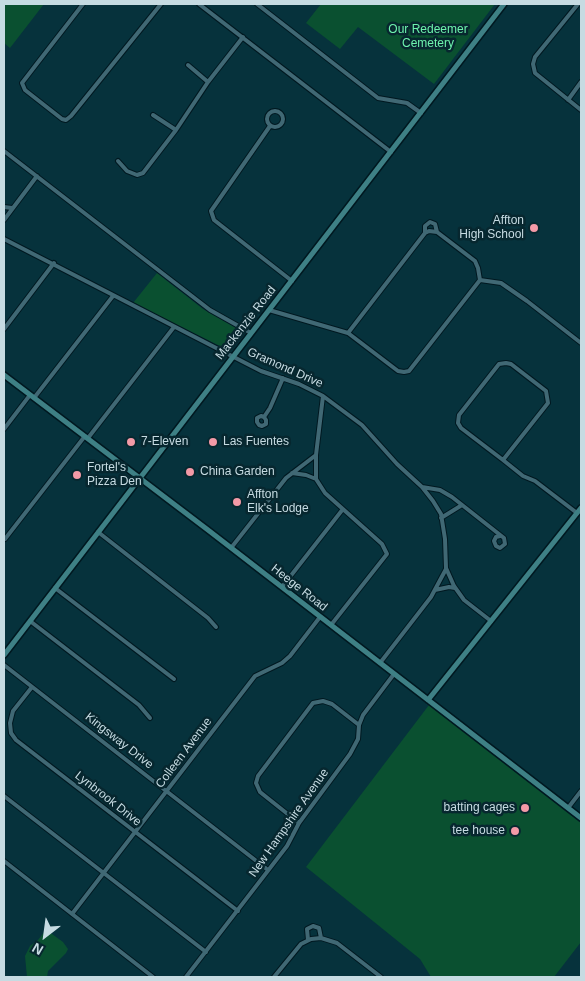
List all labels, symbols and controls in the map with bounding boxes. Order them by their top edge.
park label: Our Redeemer Cemetery [388,23,468,51]
place label: Affton High School [459,214,524,242]
marker: Affton High School [528,222,540,234]
street label: Mackenzie Road [213,283,279,363]
street label: Gramond Drive [245,345,325,391]
place label: 7-Eleven [141,435,188,449]
place label: Las Fuentes [223,435,289,449]
marker: 7-Eleven [125,436,137,448]
marker: Las Fuentes [207,436,219,448]
place label: Fortel's Pizza Den [87,461,142,489]
place label: China Garden [200,465,275,479]
marker: China Garden [184,466,196,478]
marker: Fortel's Pizza Den [71,469,83,481]
place label: Affton Elk's Lodge [247,488,309,516]
marker: Affton Elk's Lodge [231,496,243,508]
street label: Heege Road [268,562,330,614]
street label: Kingsway Drive [82,710,156,772]
street label: Colleen Avenue [153,715,215,791]
street label: New Hampshire Avenue [246,766,332,880]
street label: Lynbrook Drive [72,769,144,829]
place label: batting cages [444,801,515,815]
marker: batting cages [519,802,531,814]
place label: tee house [452,824,505,838]
marker: tee house [509,825,521,837]
north arrow [20,911,70,961]
text: N [29,940,46,958]

